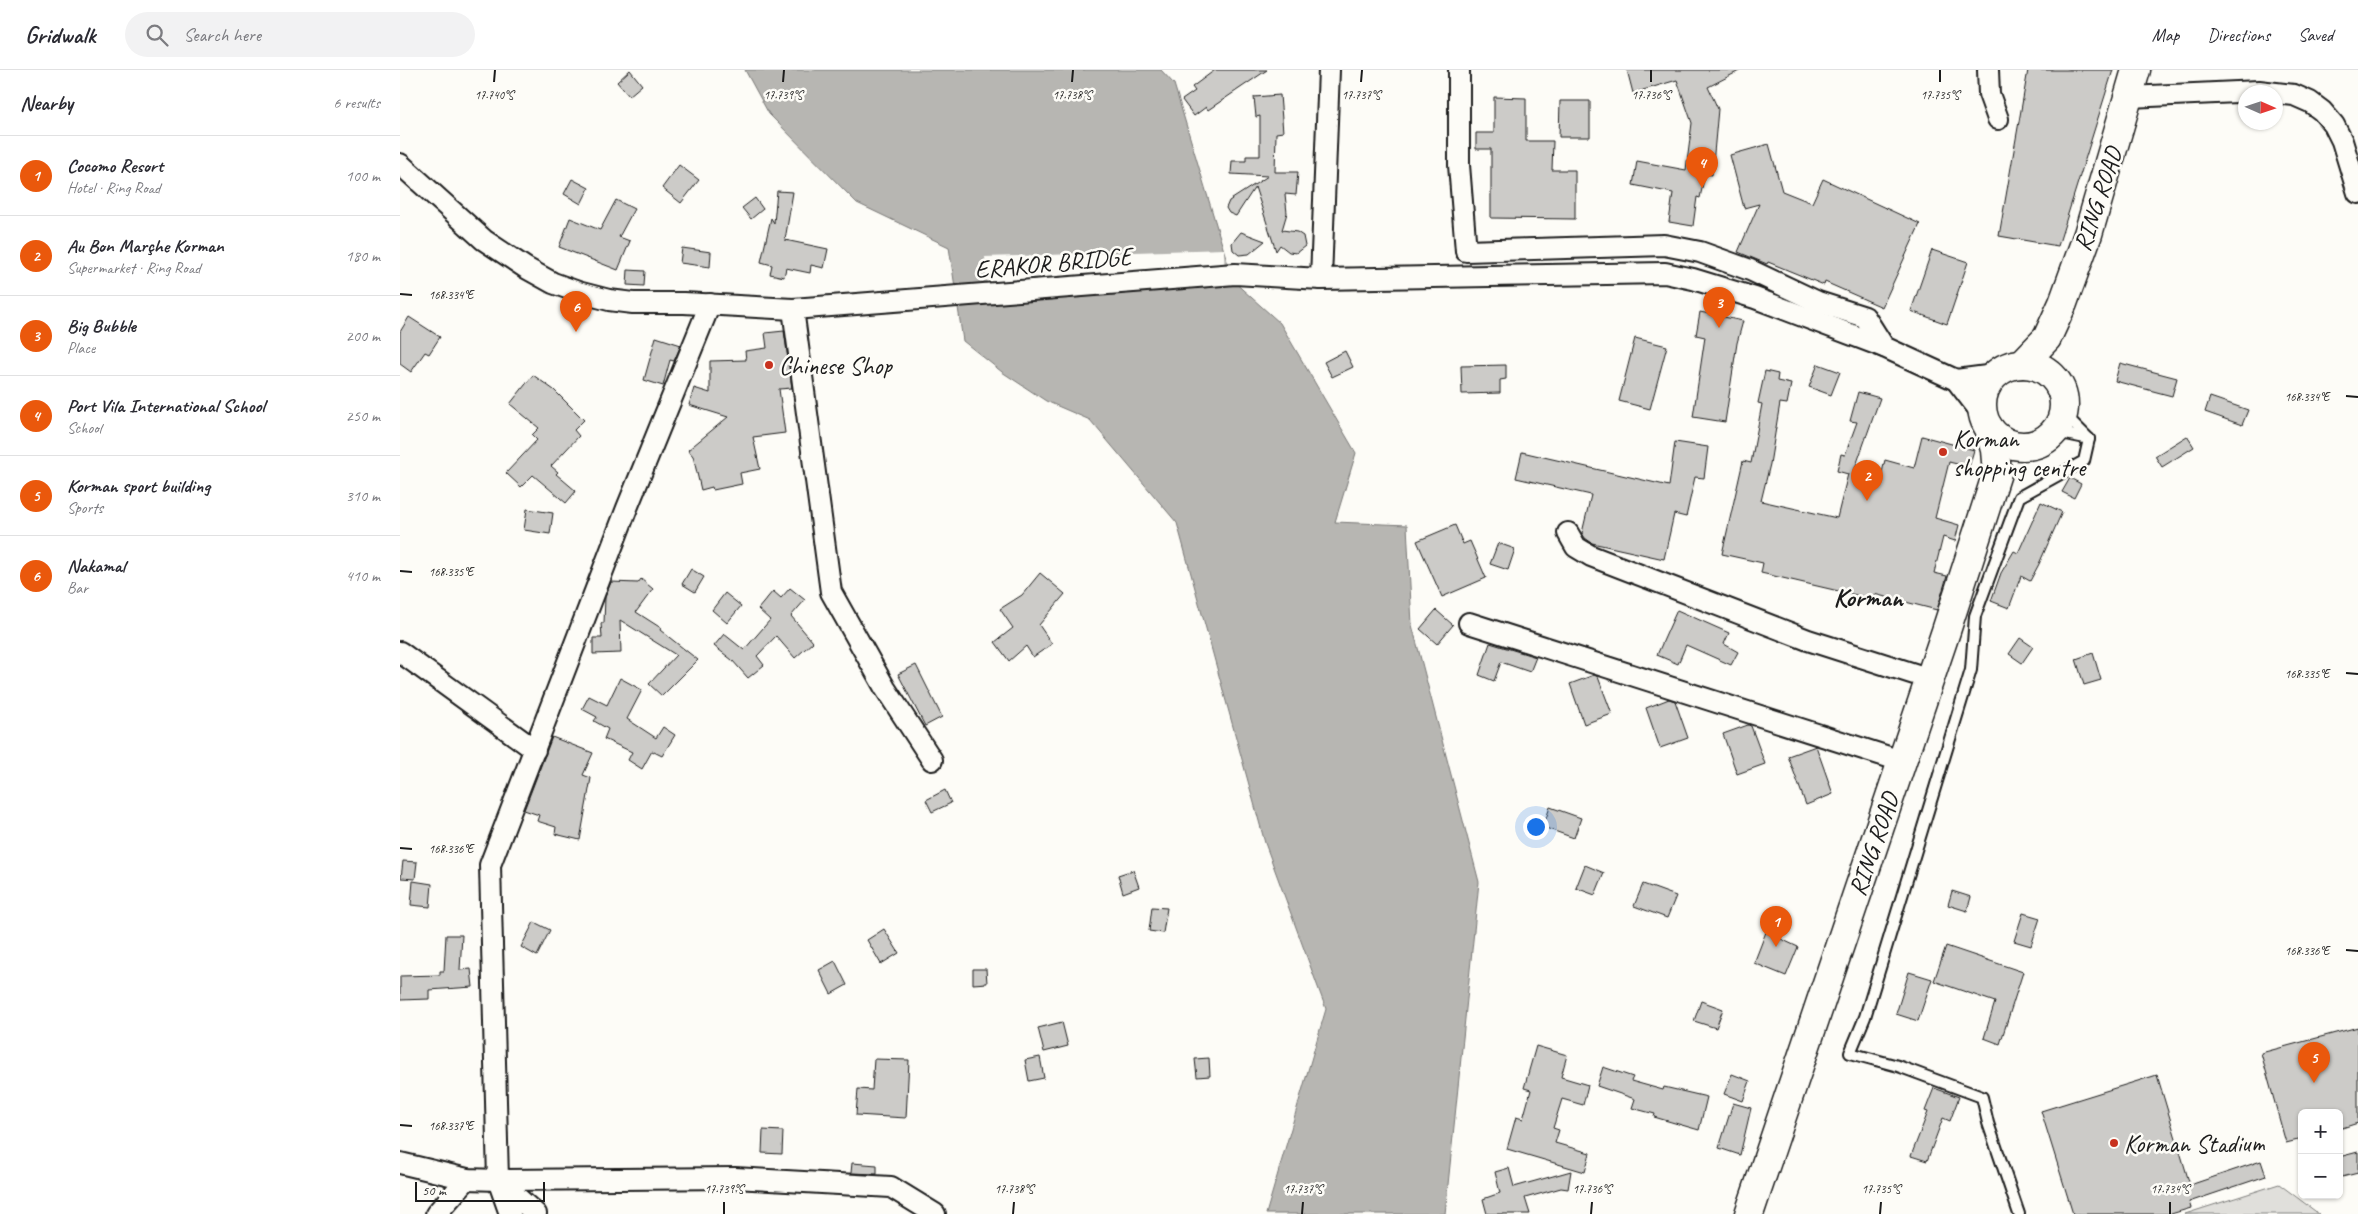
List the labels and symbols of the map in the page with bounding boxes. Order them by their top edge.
north arrow [2238,85,2283,130]
text: 17.740°S [475,87,515,103]
text: 17.739°S [764,87,804,103]
text: 17.738°S [1053,87,1093,103]
text: 17.737°S [1342,87,1382,103]
text: 17.736°S [1632,87,1672,103]
text: 17.735°S [1921,87,1961,103]
street label: RING ROAD [2066,142,2130,255]
pin: 4 [1686,147,1718,188]
street label: ERAKOR BRIDGE [973,240,1136,286]
text: 168.334°E [429,287,475,303]
pin: 3 [1703,287,1735,328]
pin: 6 [560,291,592,332]
place label: Chinese Shop [779,350,893,382]
marker: Chinese Shop [763,359,775,371]
text: 168.334°E [2285,389,2331,405]
place label: Korman shopping centre [1953,423,2087,484]
marker: Korman shopping centre [1937,446,1949,458]
pin: 2 [1851,460,1883,501]
text: 168.335°E [429,564,475,580]
district label: Korman [1833,581,1905,614]
text: 168.335°E [2285,666,2331,682]
street label: RING ROAD [1841,787,1907,900]
your location [1523,814,1549,840]
text: 168.336°E [429,841,475,857]
pin: 1 [1760,906,1792,947]
text: 168.336°E [2285,943,2331,959]
pin: 5 [2298,1042,2330,1083]
text: 168.337°E [429,1118,475,1134]
place label: Korman Stadium [2124,1128,2266,1160]
marker: Korman Stadium [2108,1137,2120,1149]
scale bar [415,1179,545,1202]
text: 17.739°S [705,1181,745,1197]
text: 17.738°S [995,1181,1035,1197]
text: 17.737°S [1284,1181,1324,1197]
text: 17.736°S [1573,1181,1613,1197]
text: 17.735°S [1862,1181,1902,1197]
text: 17.734°S [2151,1181,2191,1197]

